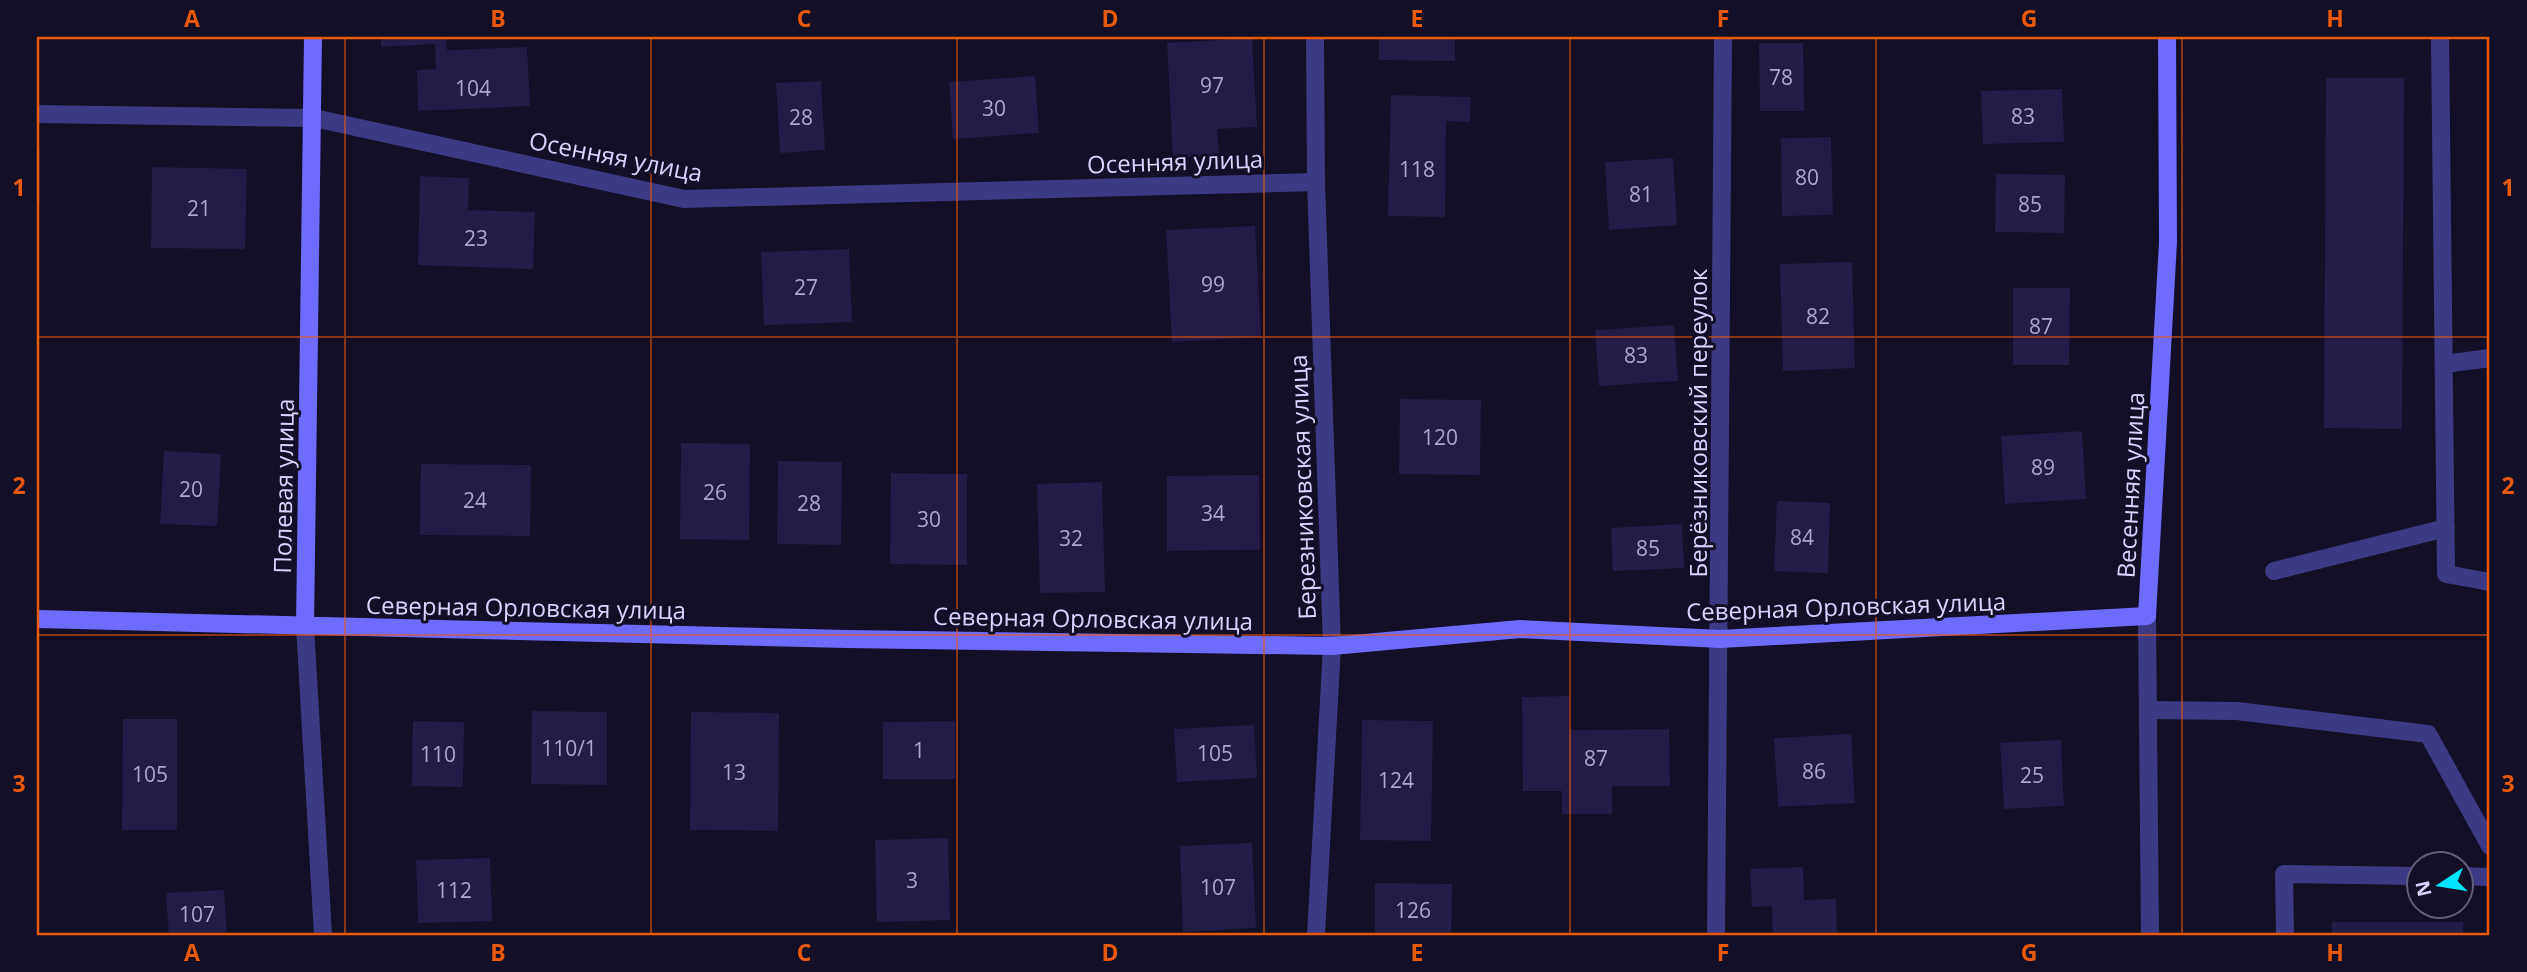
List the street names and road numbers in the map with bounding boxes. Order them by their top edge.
street label: Осенняя улица [526,123,706,189]
street label: Осенняя улица [1086,141,1264,181]
street label: Берёзниковский переулок [1681,268,1714,577]
street label: Березниковская улица [1281,354,1323,620]
street label: Весенняя улица [2109,391,2151,579]
street label: Полевая улица [265,398,301,574]
street label: Северная Орловская улица [1686,584,2006,628]
street label: Северная Орловская улица [366,588,686,626]
street label: Северная Орловская улица [933,599,1253,637]

